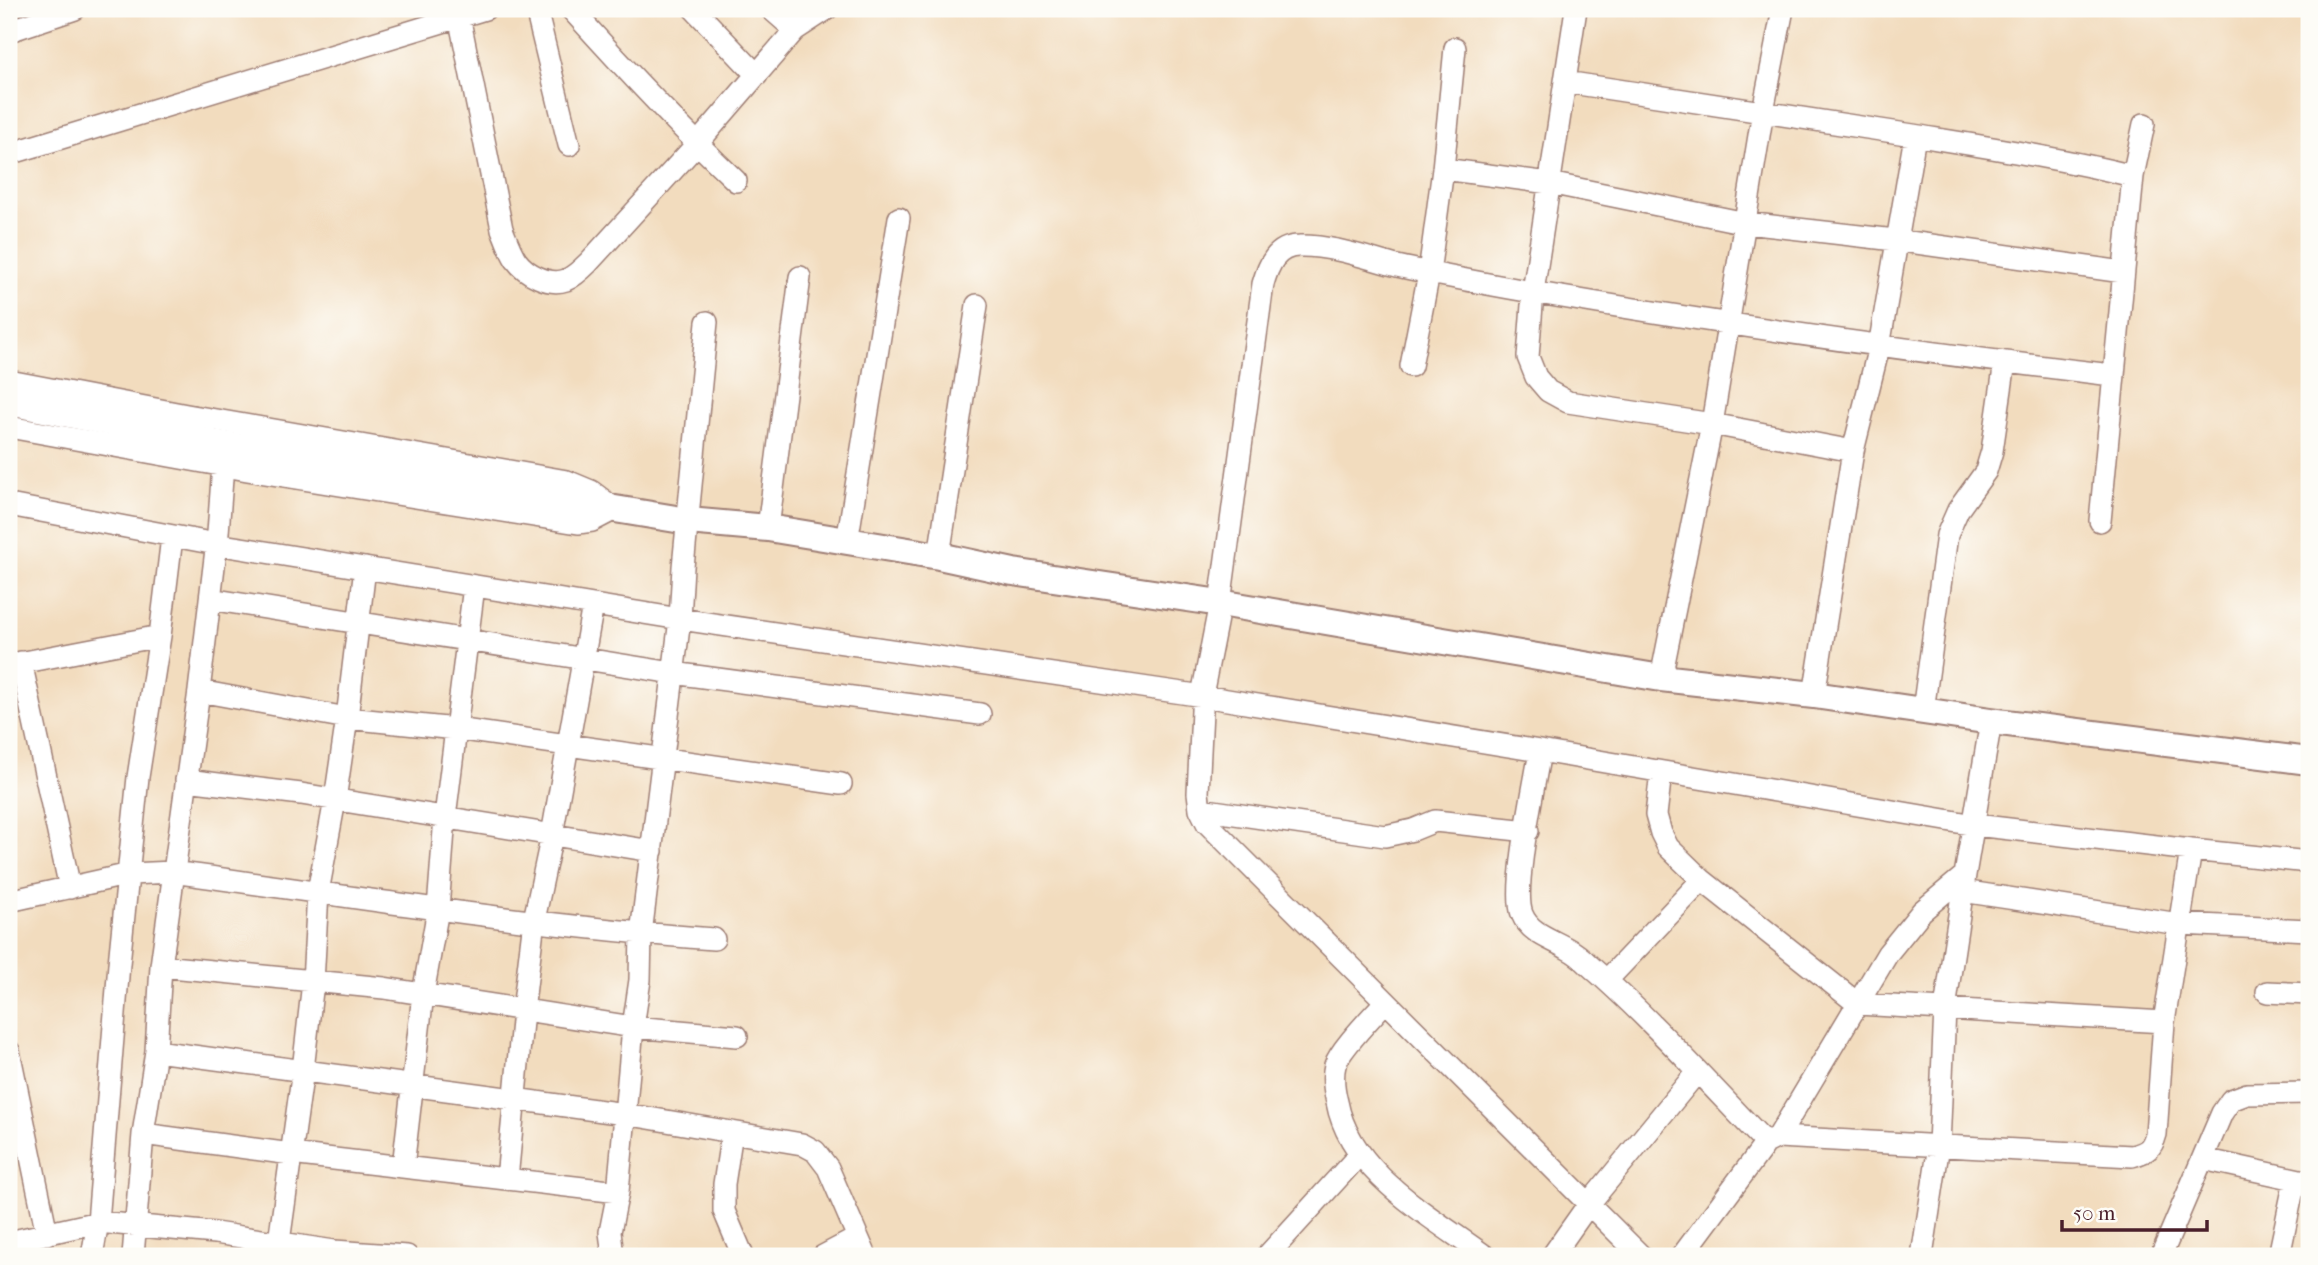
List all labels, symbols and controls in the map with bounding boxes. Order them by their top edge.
scale bar [2062,1188,2208,1232]
text: 50 m [2073,1201,2116,1225]

